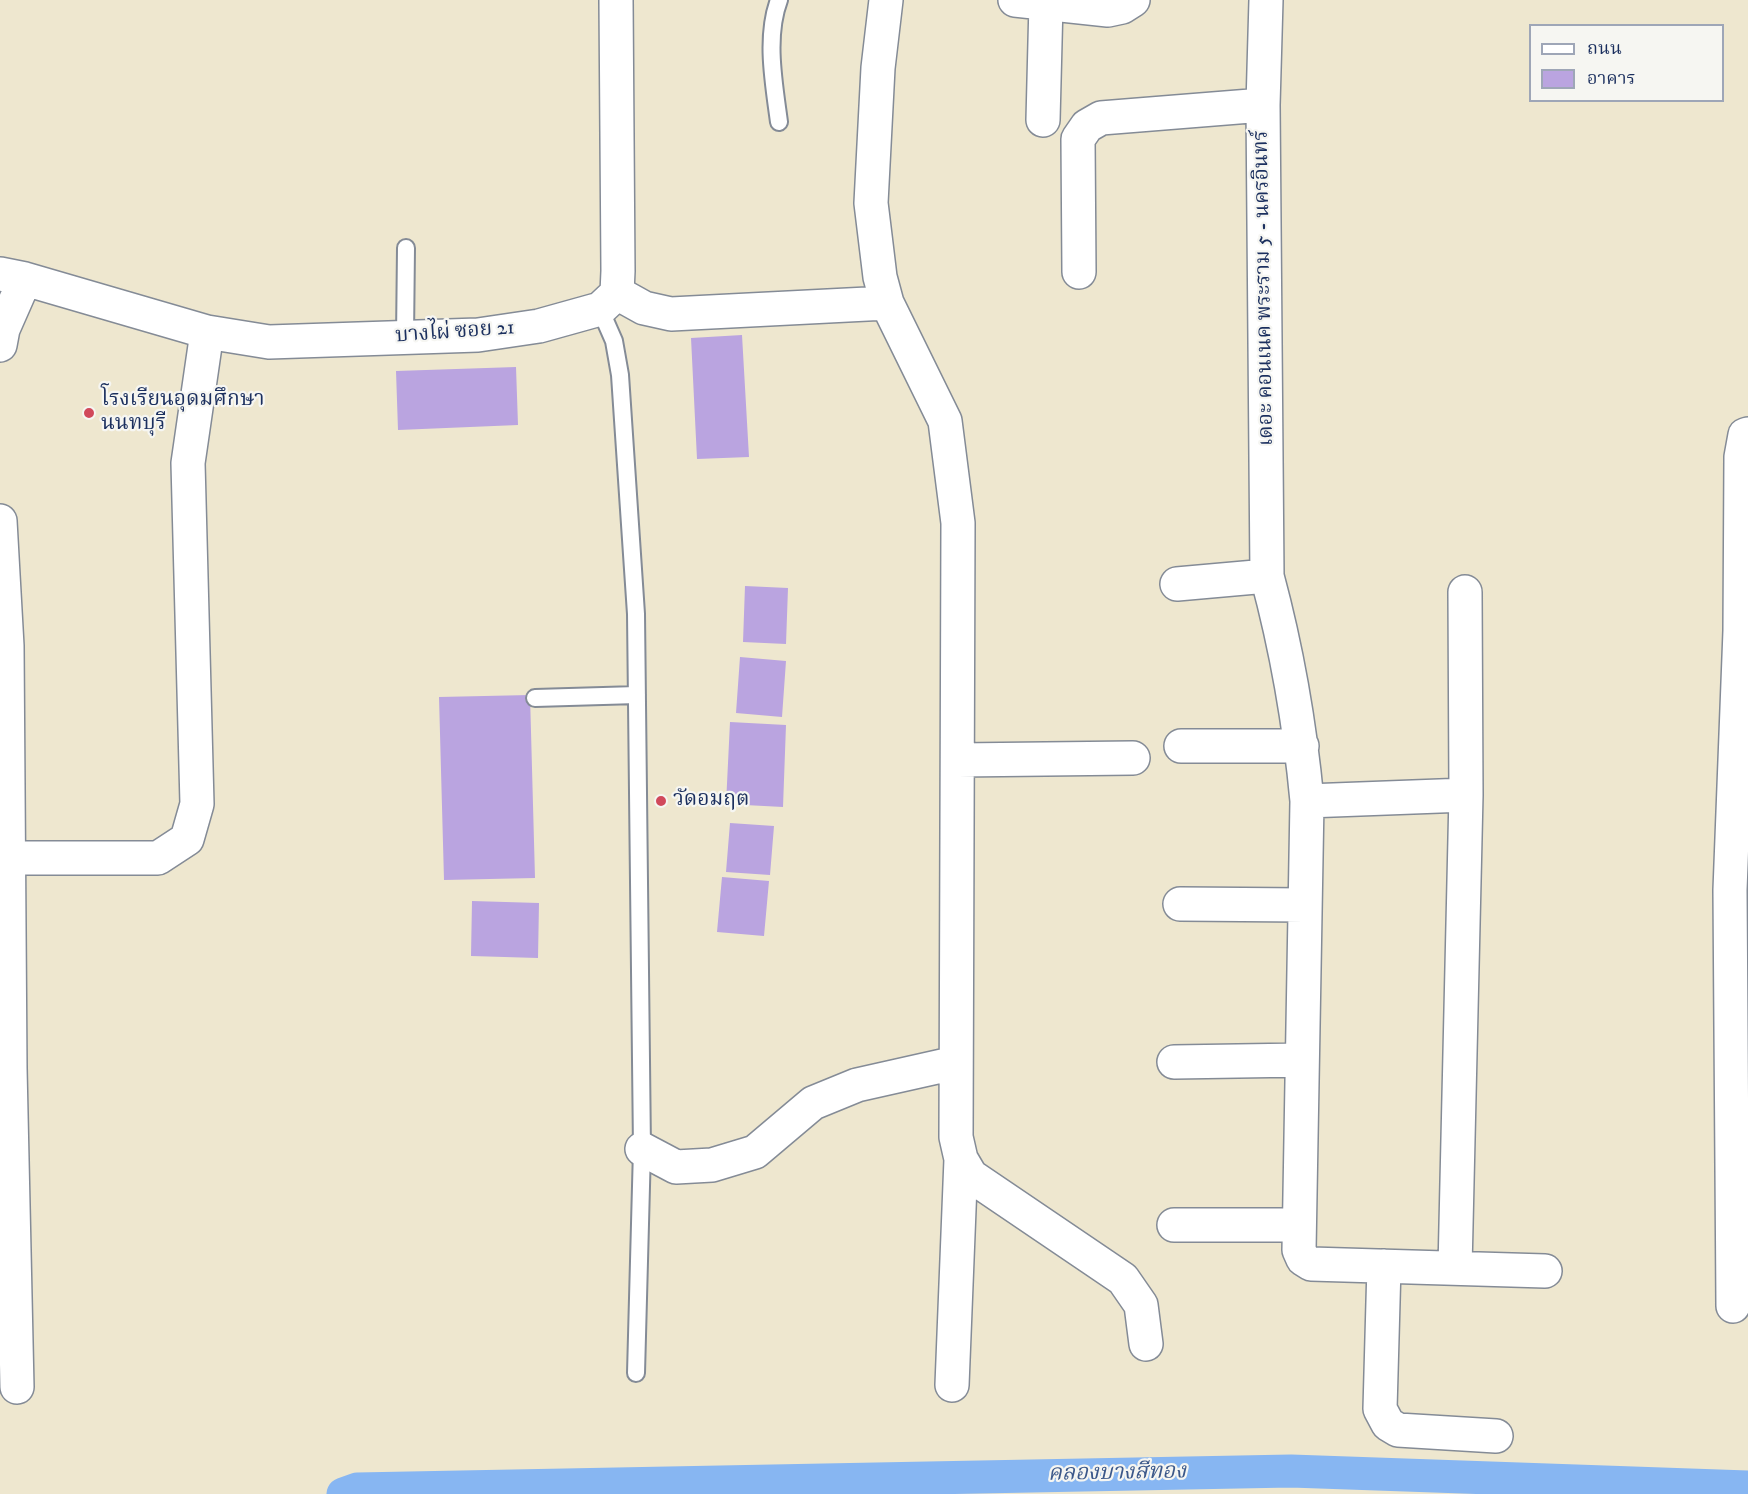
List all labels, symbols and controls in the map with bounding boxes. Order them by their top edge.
legend [1529,24,1724,102]
text: ถนน [1587,38,1622,60]
text: อาคาร [1587,68,1636,90]
street label: เดอะ คอนเนค พระราม 5 - นครอินทร์ [1250,130,1280,446]
street label: บางไผ่ ซอย 21 [395,316,515,350]
place label: โรงเรียนอุดมศึกษา นนทบุรี [101,388,265,438]
marker: โรงเรียนอุดมศึกษา นนทบุรี [82,406,96,420]
place label: วัดอมฤต [673,788,749,814]
marker: วัดอมฤต [654,794,668,808]
water label: คลองบางสีทอง [1048,1460,1186,1488]

